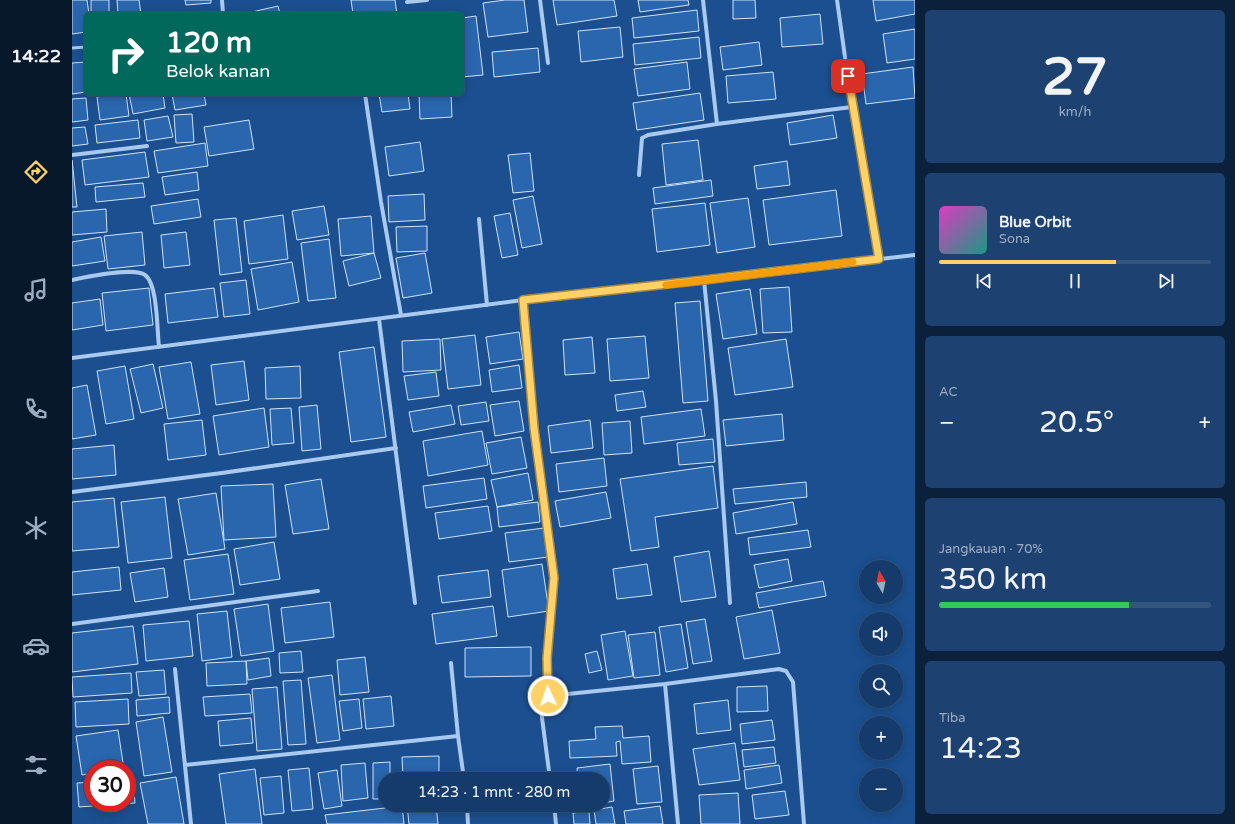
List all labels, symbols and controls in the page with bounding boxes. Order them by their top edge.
text: 120 m [166,26,252,60]
icon: right [100,28,152,80]
text: 14:22 [11,45,61,67]
text: 27 [1042,46,1108,109]
pin [831,59,865,93]
text: Belok kanan [166,60,270,82]
icon: arrive [837,65,859,87]
text: km/h [1059,104,1091,120]
icon: directions [22,158,50,186]
text: Blue Orbit [999,213,1071,231]
text: Sona [999,231,1030,247]
icon: previous [973,270,995,292]
icon: pause [1064,270,1086,292]
icon: next [1155,270,1177,292]
icon: music [22,276,50,304]
text: AC [939,384,958,400]
icon: phone [22,395,50,423]
text: 20.5° [1039,404,1114,441]
text: − [939,410,955,436]
text: + [1199,410,1211,436]
icon: climate [22,514,50,542]
text: Jangkauan · 70% [939,541,1043,557]
north arrow [859,560,903,604]
map controls [859,560,903,812]
text: 350 km [939,561,1047,598]
button: sound [859,612,903,656]
icon: car [22,632,50,660]
button: search [859,664,903,708]
position arrow [527,675,569,717]
text: Tiba [939,710,966,726]
button: + [859,716,903,760]
text: 14:23 [939,730,1022,767]
icon: filters [22,751,50,779]
speed limit sign: 30 [84,760,136,812]
button: − [859,768,903,812]
text: 14:23 · 1 mnt · 280 m [418,783,570,801]

